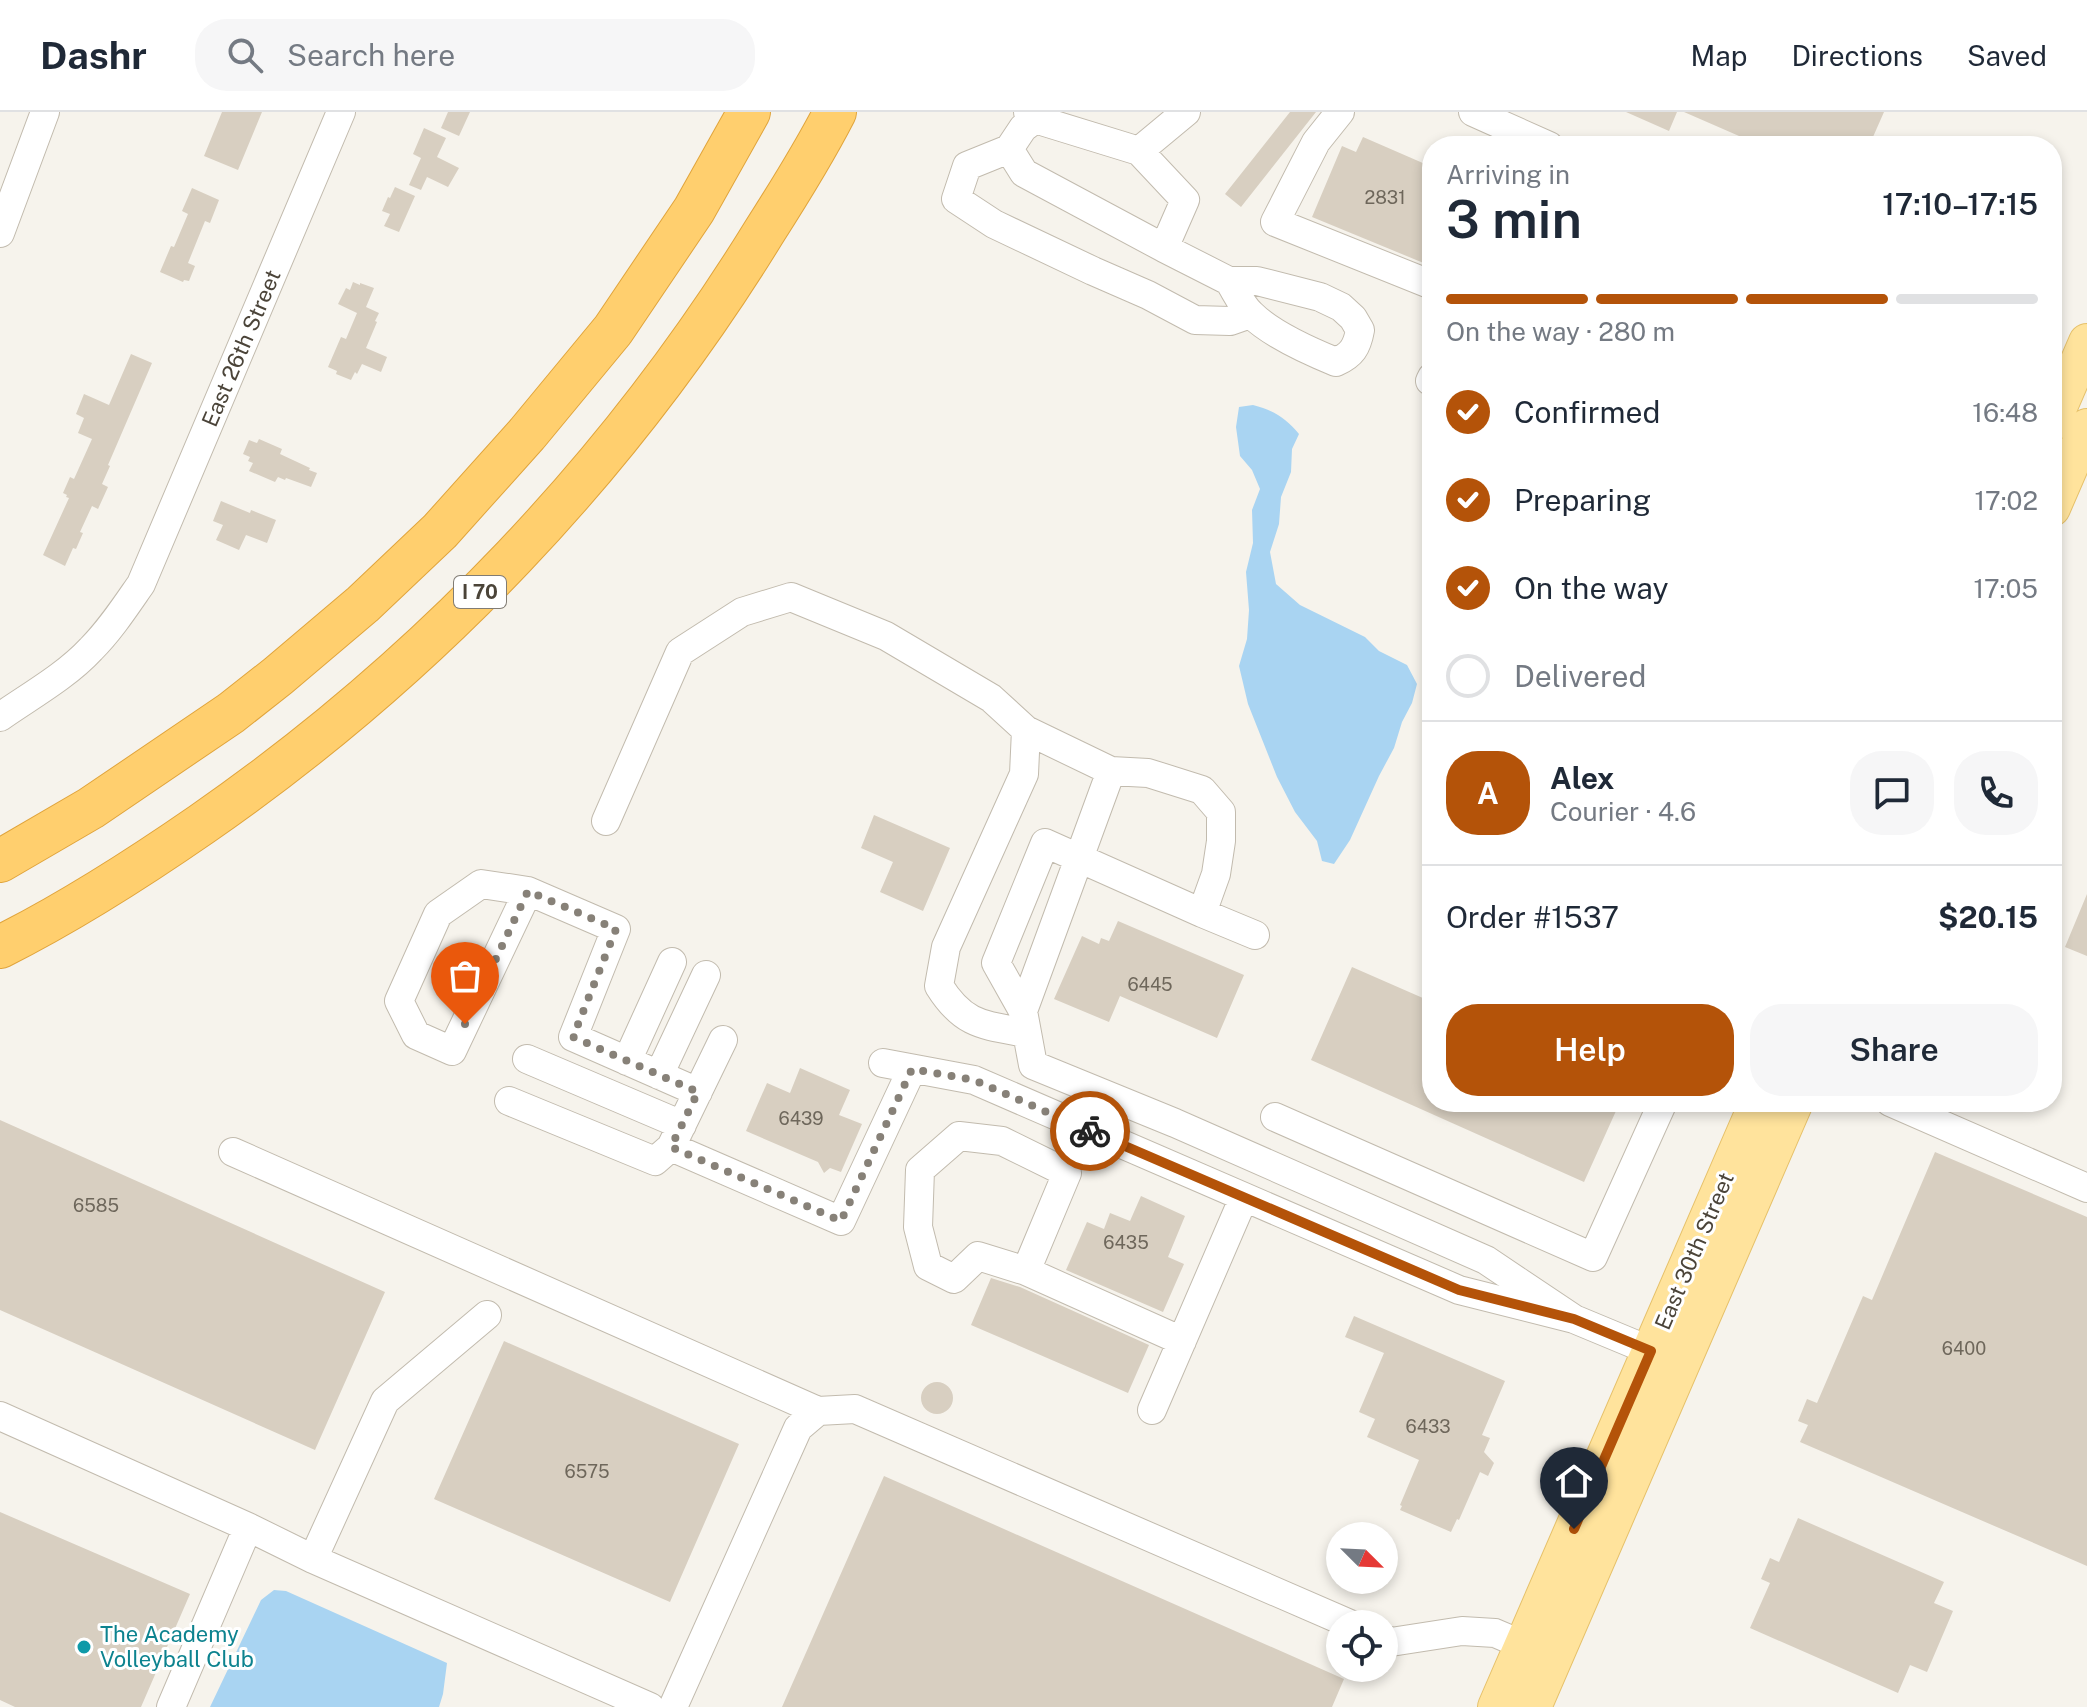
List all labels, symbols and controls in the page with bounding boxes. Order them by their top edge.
search box [195,19,755,91]
text: Dashr [40,33,147,78]
icon: search [223,33,267,77]
text: Search here [287,37,455,73]
text: Map [1691,39,1747,72]
text: Directions [1791,39,1923,72]
text: Saved [1967,39,2047,72]
text: Arriving in [1446,159,1570,190]
text: 17:10–17:15 [1882,186,2038,222]
house number: 2831 [1365,187,1405,208]
text: 3 min [1446,189,1582,250]
street label: East 26th Street [196,266,286,430]
text: On the way · 280 m [1446,316,1675,347]
icon: check [1446,390,1490,434]
text: Confirmed [1514,394,1660,430]
text: 16:48 [1972,397,2038,428]
icon: check [1446,478,1490,522]
text: Preparing [1514,482,1651,518]
text: 17:02 [1975,485,2038,516]
icon: check [1446,566,1490,610]
text: On the way [1514,570,1668,606]
text: 17:05 [1973,573,2038,604]
road number: I 70 [454,576,506,608]
text: Delivered [1514,658,1646,694]
button: chat [1850,751,1934,835]
button: phone [1954,751,2038,835]
text: Alex [1550,760,1614,796]
text: A [1477,775,1499,811]
text: Courier · 4.6 [1550,796,1696,827]
text: Order #1537 [1446,899,1619,935]
text: $20.15 [1938,899,2038,935]
pin [431,942,499,1024]
icon: bag [443,954,487,998]
house number: 6445 [1127,974,1173,995]
button: Help [1446,1004,1734,1096]
button: Share [1750,1004,2038,1096]
courier [1050,1091,1130,1171]
house number: 6439 [779,1108,823,1129]
icon: bike [1068,1109,1112,1153]
street label: East 30th Street [1649,1168,1739,1334]
house number: 6585 [73,1195,119,1216]
house number: 6435 [1103,1232,1149,1253]
house number: 6400 [1942,1338,1986,1359]
house number: 6433 [1405,1416,1451,1437]
pin [1540,1447,1608,1529]
icon: home [1552,1459,1596,1503]
house number: 6575 [564,1461,610,1482]
north arrow [1326,1522,1398,1594]
map controls [1326,1522,1398,1682]
button: locate [1326,1610,1398,1682]
place label: The Academy Volleyball Club [100,1621,254,1672]
marker: The Academy Volleyball Club [75,1638,93,1656]

